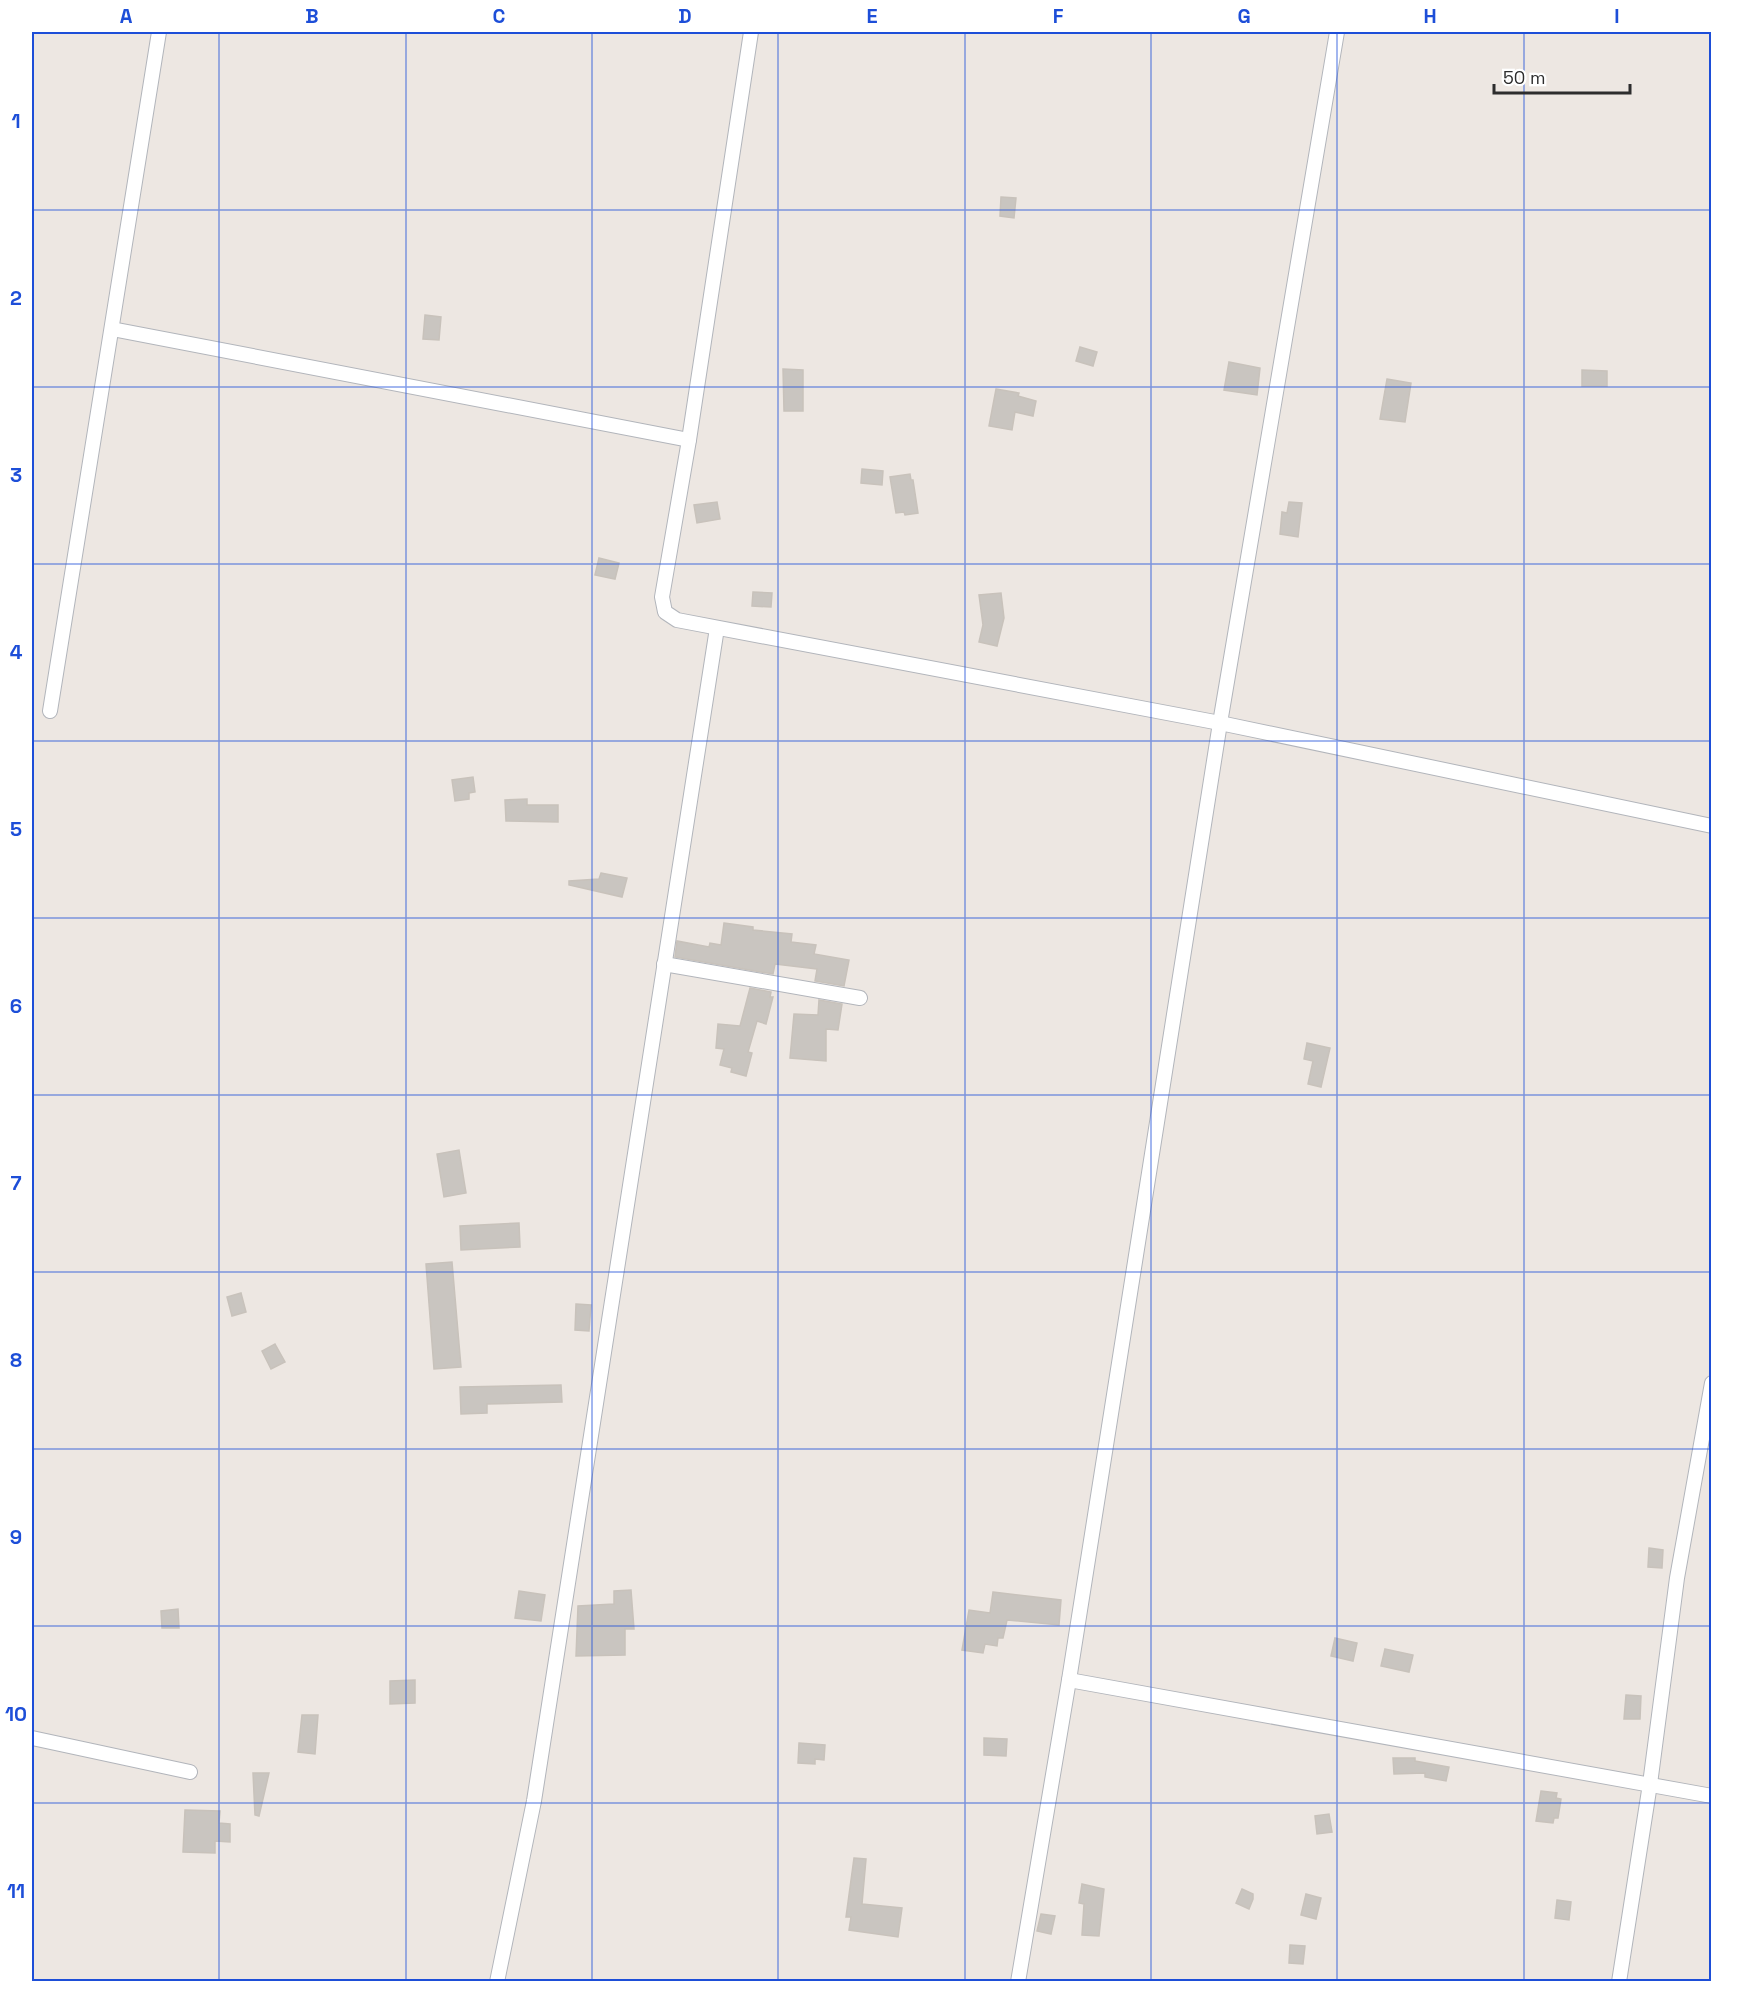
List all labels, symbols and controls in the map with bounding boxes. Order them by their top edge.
text: A [120,3,133,29]
text: B [305,3,319,29]
text: C [493,3,506,29]
text: D [678,3,692,29]
text: E [866,3,878,29]
text: F [1053,3,1064,29]
text: G [1237,3,1251,29]
text: H [1423,3,1437,29]
text: I [1614,3,1620,29]
scale bar [1494,57,1630,95]
text: 50 m [1503,66,1545,89]
text: 1 [11,108,21,134]
text: 2 [10,285,22,311]
text: 3 [10,462,22,488]
text: 4 [10,639,23,665]
text: 5 [10,816,22,842]
text: 6 [10,993,22,1019]
text: 7 [10,1170,22,1196]
text: 8 [10,1347,22,1373]
text: 9 [10,1524,22,1550]
text: 10 [5,1701,27,1727]
text: 11 [7,1878,25,1904]

